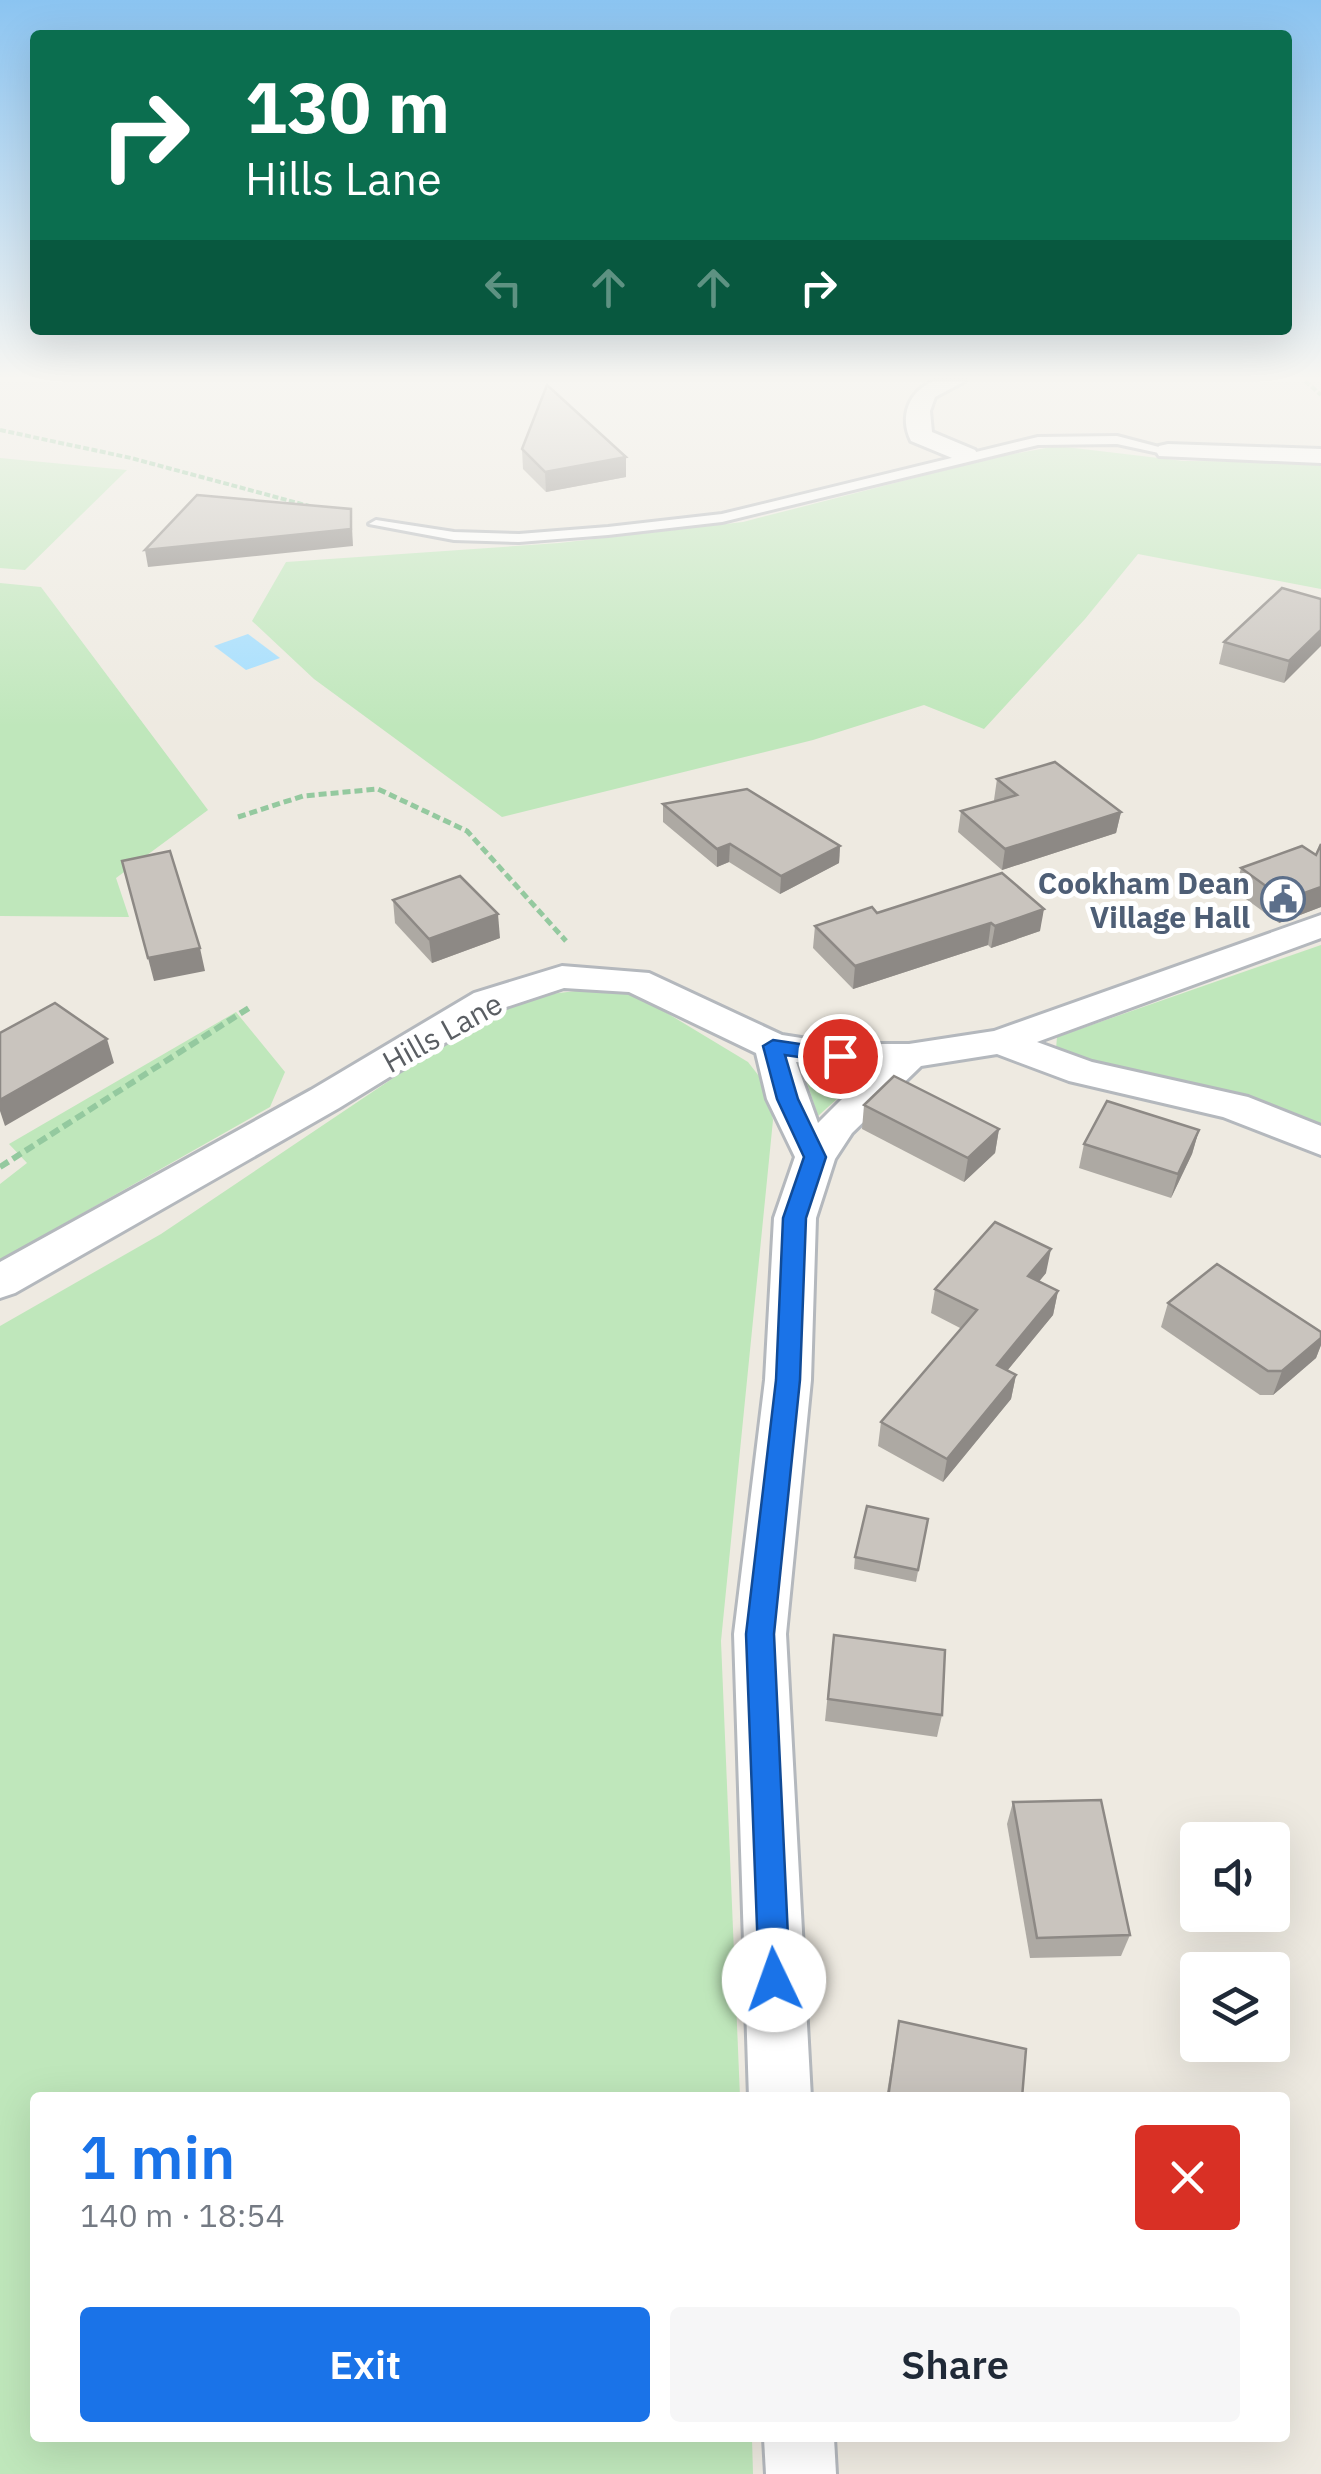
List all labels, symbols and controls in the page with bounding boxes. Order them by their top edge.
text: 130 m [245,61,450,152]
icon: right [80,70,210,200]
text: Hills Lane [245,149,442,207]
icon: left [476,260,531,315]
icon: ahead [581,260,636,315]
icon: ahead [686,260,741,315]
icon: right [791,260,846,315]
place label: Cookham Dean Village Hall [1038,863,1250,936]
public building icon: Cookham Dean Village Hall [1260,876,1306,922]
street label: Hills Lane [375,983,509,1081]
pin [798,1014,883,1099]
icon: arrive [813,1029,868,1084]
map controls [1180,1822,1290,2062]
button: sound [1180,1822,1290,1932]
position arrow [722,1928,826,2032]
button: layers [1180,1952,1290,2062]
text: 1 min [80,2117,235,2196]
button: close [1135,2125,1240,2230]
text: 140 m · 18:54 [80,2194,285,2236]
button: Exit [80,2307,650,2422]
button: Share [670,2307,1240,2422]

